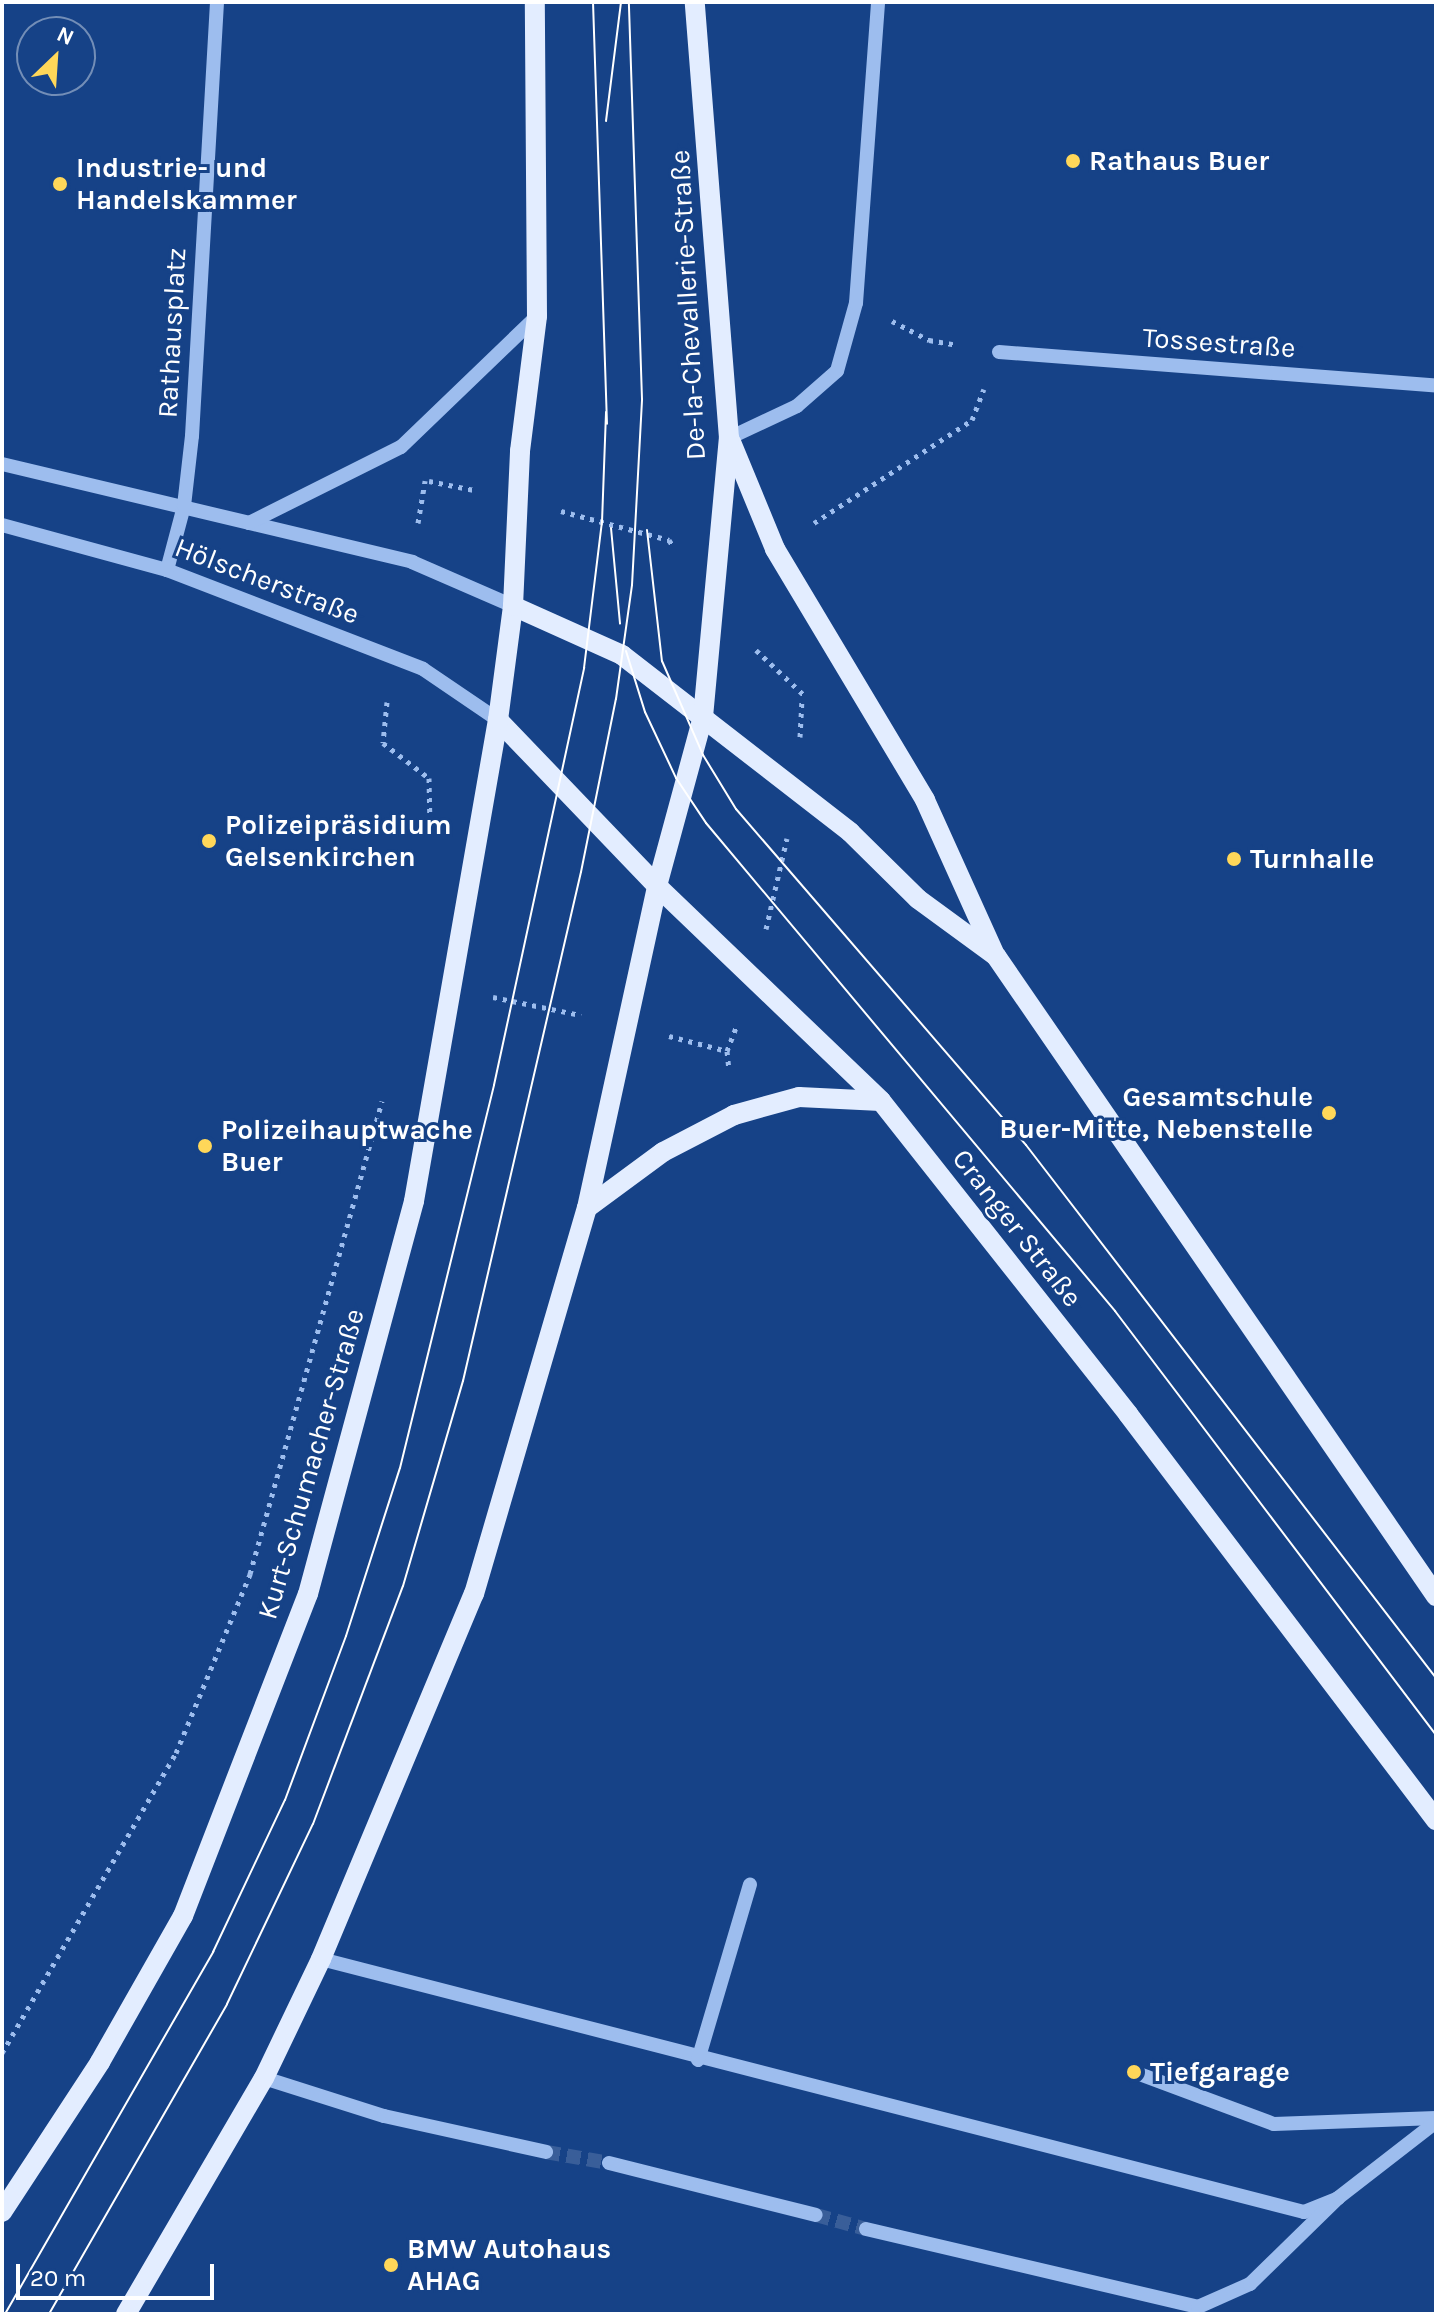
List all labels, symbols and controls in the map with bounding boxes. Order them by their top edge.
north arrow [16,16,96,96]
text: N [53,21,78,51]
place label: Rathaus Buer [1089,144,1269,178]
street label: De-la-Chevallerie-Straße [663,149,713,461]
place label: Industrie- und Handelskammer [76,151,297,217]
marker: Rathaus Buer [1064,152,1082,170]
marker: Industrie- und Handelskammer [51,175,69,193]
street label: Rathausplatz [151,247,193,419]
street label: Tossestraße [1141,321,1297,365]
street label: Hölscherstraße [170,530,364,632]
place label: Polizeipräsidium Gelsenkirchen [225,808,452,874]
marker: Polizeipräsidium Gelsenkirchen [200,832,218,850]
place label: Turnhalle [1250,842,1374,876]
marker: Turnhalle [1225,850,1243,868]
place label: Gesamtschule Buer-Mitte, Nebenstelle [999,1080,1313,1146]
marker: Gesamtschule Buer-Mitte, Nebenstelle [1320,1104,1338,1122]
place label: Polizeihauptwache Buer [221,1113,473,1179]
marker: Polizeihauptwache Buer [196,1137,214,1155]
street label: Cranger Straße [945,1142,1089,1314]
street label: Kurt-Schumacher-Straße [251,1305,371,1623]
place label: Tiefgarage [1150,2055,1290,2089]
marker: Tiefgarage [1125,2063,1143,2081]
place label: BMW Autohaus AHAG [407,2232,611,2298]
scale bar [20,2248,218,2298]
marker: BMW Autohaus AHAG [382,2256,400,2274]
text: 20 m [30,2264,86,2292]

